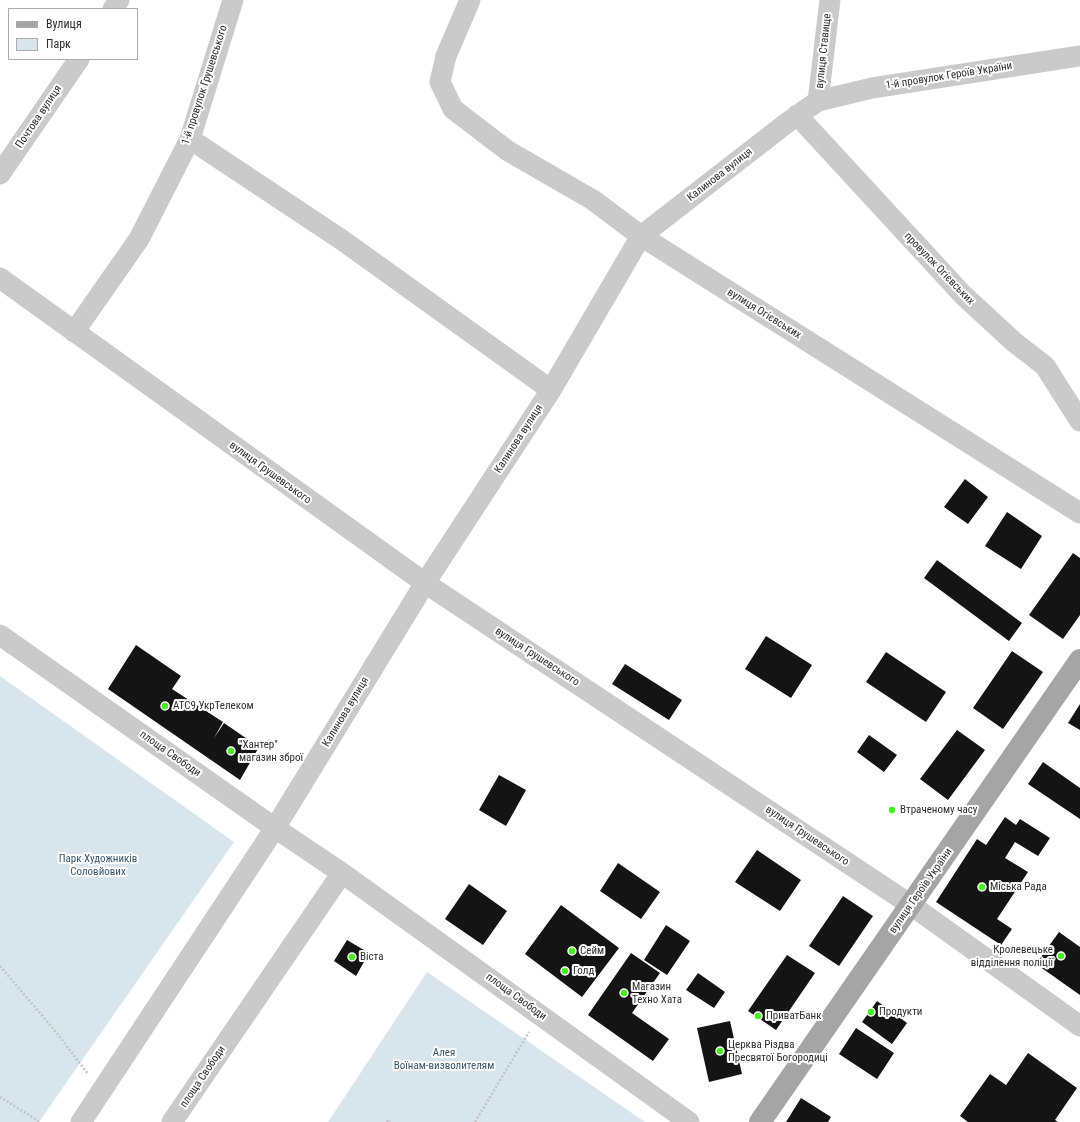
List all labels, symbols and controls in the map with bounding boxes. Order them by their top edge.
legend [8,8,138,60]
street label: вулиця Ставище [814,13,834,89]
text: Вулиця [46,17,82,31]
street label: 1-й провулок Грушевського [179,24,231,146]
text: Парк [46,37,71,51]
street label: 1-й провулок Героїв України [885,59,1013,93]
street label: Почтова вулиця [13,83,65,151]
street label: Калинова вулиця [685,145,755,205]
street label: провулок Огієвських [901,230,977,308]
street label: вулиця Огієвських [725,286,803,342]
street label: Калинова вулиця [492,402,546,476]
street label: вулиця Грушевського [227,439,313,507]
street label: вулиця Грушевського [492,625,582,689]
street label: Калинова вулиця [320,675,372,749]
place label: АТС9 УкрТелеком [173,699,254,713]
marker: АТС9 УкрТелеком [160,701,170,711]
street label: площа Свободи [137,728,203,780]
place label: "Хантер" магазин зброї [239,738,303,764]
marker: "Хантер" магазин зброї [226,746,236,756]
street label: вулиця Грушевського [763,803,851,869]
place label: Втраченому часу [900,803,977,817]
marker: Втраченому часу [887,805,897,815]
street label: вулиця Героїв України [887,846,955,936]
park label: Парк Художників Соловйових [59,852,137,878]
place label: Міська Рада [990,880,1047,894]
marker: Міська Рада [977,882,987,892]
place label: Кролевецьке відділення поліції [971,943,1053,969]
place label: Сейм [580,944,604,958]
marker: Сейм [567,946,577,956]
place label: Віста [360,950,383,964]
marker: Кролевецьке відділення поліції [1056,951,1066,961]
marker: Віста [347,952,357,962]
place label: Голд [573,964,594,978]
marker: Голд [560,966,570,976]
street label: площа Свободи [483,971,549,1023]
place label: Магазин Техно Хата [632,980,682,1006]
marker: Магазин Техно Хата [619,988,629,998]
place label: Продукти [879,1005,922,1019]
marker: Продукти [866,1007,876,1017]
place label: ПриватБанк [766,1009,821,1023]
marker: ПриватБанк [753,1011,763,1021]
place label: Церква Різдва Пресвятої Богородиці [728,1038,828,1064]
street label: площа Свободи [177,1044,229,1110]
park label: Алея Воїнам-визволителям [394,1046,494,1072]
marker: Церква Різдва Пресвятої Богородиці [715,1046,725,1056]

